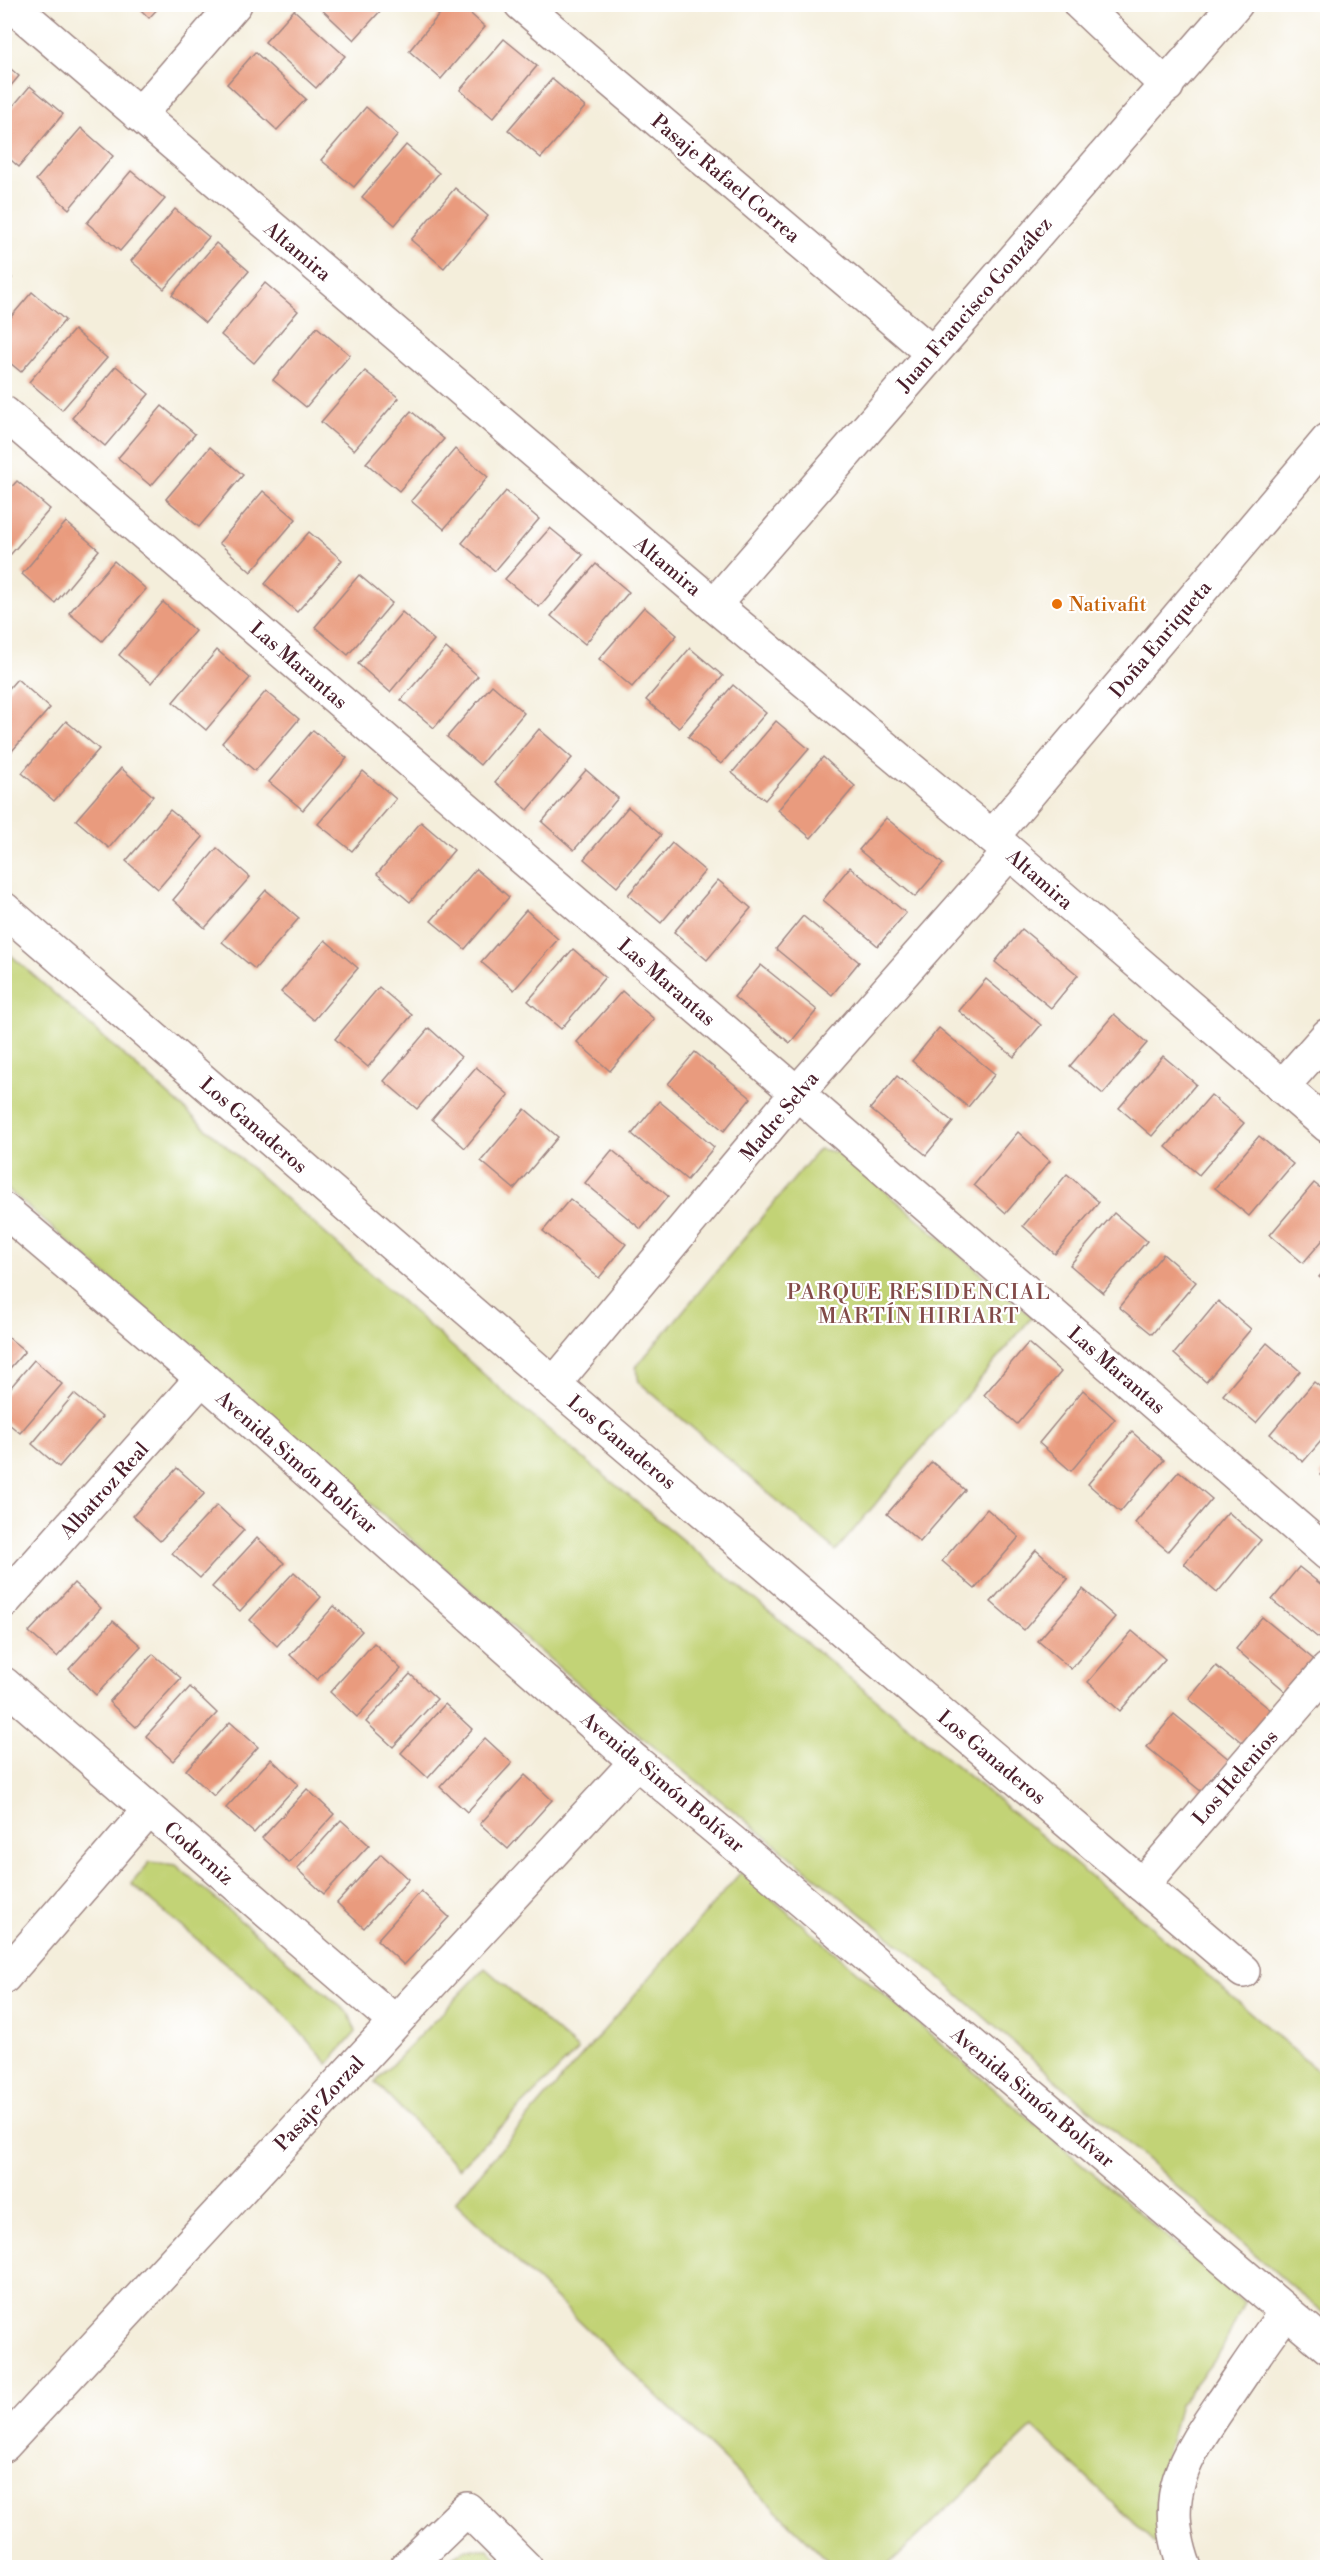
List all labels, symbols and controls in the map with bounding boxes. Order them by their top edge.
street label: Pasaje Rafael Correa [645,109,805,249]
street label: Juan Francisco González [892,212,1058,398]
street label: Altamira [258,216,336,288]
street label: Altamira [628,531,706,603]
street label: Doña Enriqueta [1105,575,1218,704]
place label: Nativafit [1069,593,1146,618]
marker: Nativafit [1050,597,1064,611]
street label: Las Marantas [244,617,352,715]
street label: Altamira [1000,844,1078,916]
street label: Las Marantas [612,934,720,1032]
street label: Madre Selva [735,1066,825,1167]
street label: Los Ganaderos [194,1073,312,1180]
district label: PARQUE RESIDENCIAL MARTÍN HIRIART [787,1280,1051,1330]
street label: Las Marantas [1062,1322,1170,1420]
street label: Avenida Simón Bolívar [209,1385,382,1540]
street label: Los Ganaderos [562,1390,680,1496]
street label: Albatroz Real [55,1437,155,1545]
street label: Los Ganaderos [932,1705,1050,1811]
street label: Avenida Simón Bolívar [574,1707,749,1859]
street label: Los Helenios [1188,1725,1284,1831]
street label: Codorniz [158,1817,238,1891]
street label: Avenida Simón Bolívar [944,2022,1119,2174]
street label: Pasaje Zorzal [270,2051,370,2157]

